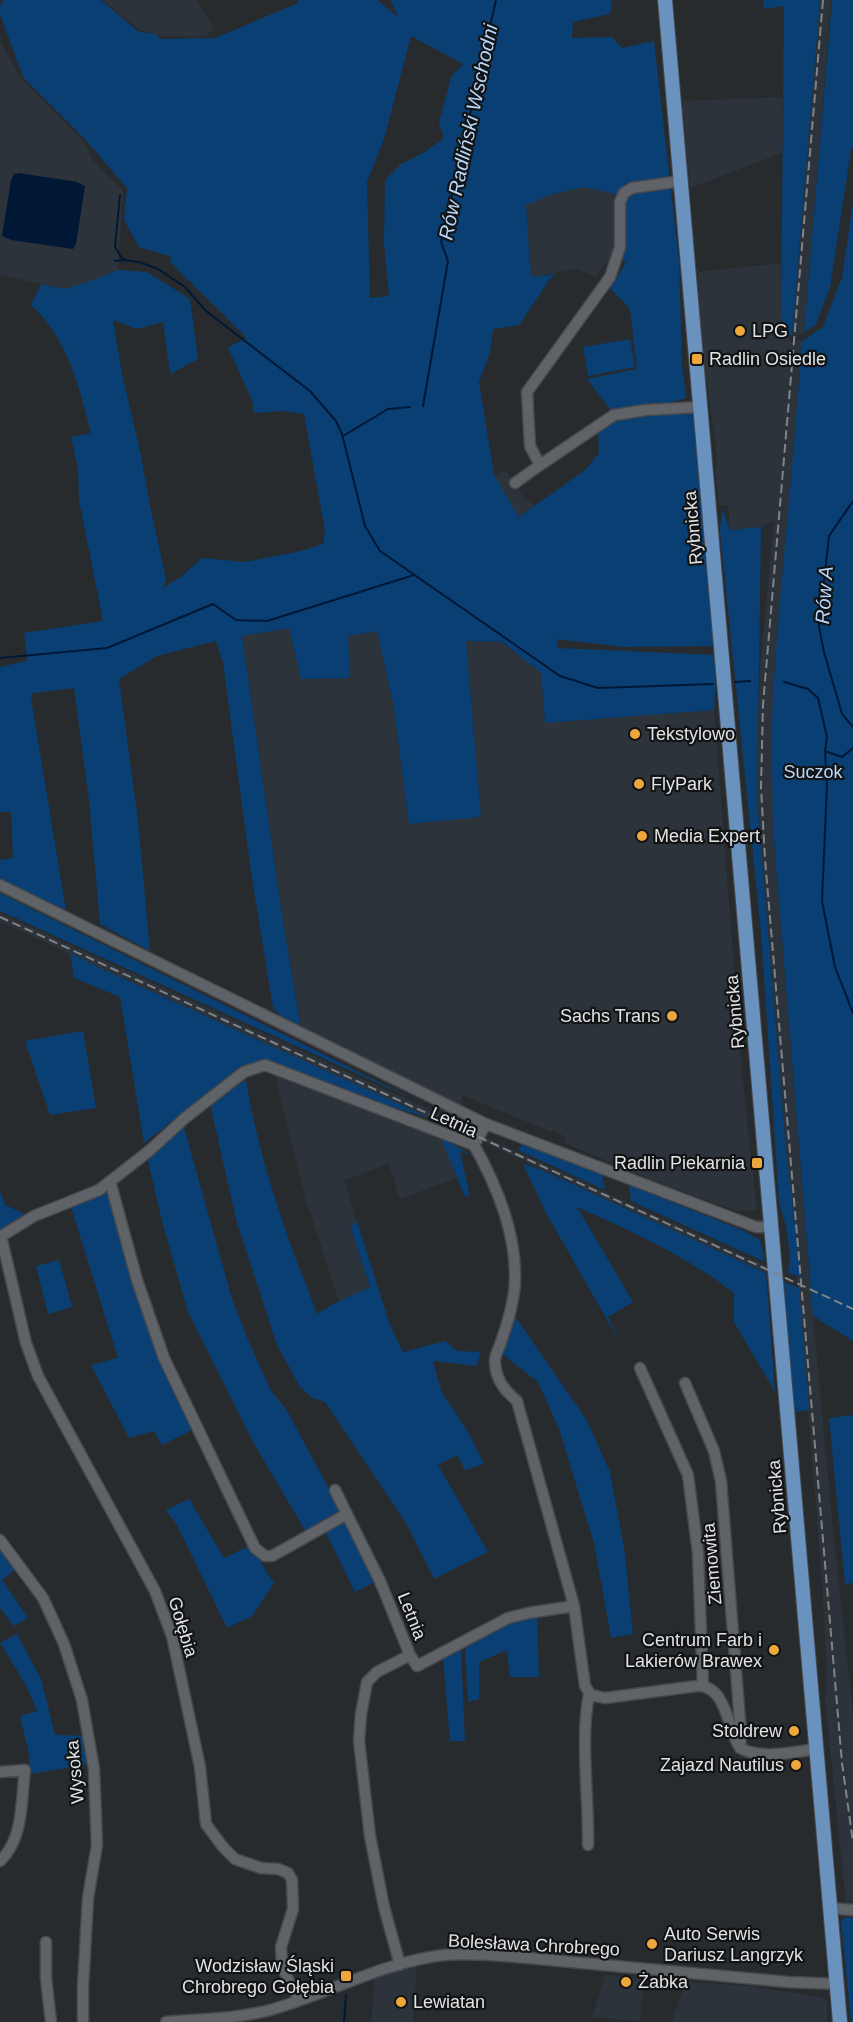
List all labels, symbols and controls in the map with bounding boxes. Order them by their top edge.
water label: Rów Radliński Wschodni [434,22,502,242]
place label: LPG [752,321,788,341]
marker: LPG [733,324,747,338]
place label: Radlin Osiedle [709,349,826,369]
marker: Radlin Osiedle [690,352,704,366]
street label: Rybnicka [680,489,706,566]
water label: Rów A [811,565,837,625]
place label: Tekstylowo [647,724,735,744]
marker: Tekstylowo [628,727,642,741]
park label: Suczok [783,762,844,782]
place label: FlyPark [651,774,713,794]
marker: FlyPark [632,777,646,791]
place label: Media Expert [654,826,760,846]
marker: Media Expert [635,829,649,843]
street label: Rybnicka [722,973,748,1050]
place label: Sachs Trans [560,1006,660,1026]
marker: Sachs Trans [665,1009,679,1023]
street label: Letnia [428,1103,481,1142]
place label: Radlin Piekarnia [614,1153,746,1173]
marker: Radlin Piekarnia [750,1156,764,1170]
street label: Rybnicka [764,1458,790,1535]
street label: Ziemowita [698,1521,726,1606]
street label: Letnia [394,1590,431,1643]
street label: Gołębia [164,1594,202,1661]
place label: Centrum Farb i Lakierów Brawex [625,1630,762,1671]
marker: Centrum Farb i Lakierów Brawex [767,1643,781,1657]
place label: Stoldrew [712,1721,783,1741]
marker: Stoldrew [787,1724,801,1738]
street label: Wysoka [62,1738,88,1805]
place label: Zajazd Nautilus [660,1755,784,1775]
marker: Zajazd Nautilus [789,1758,803,1772]
place label: Auto Serwis Dariusz Langrzyk [664,1924,804,1965]
street label: Bolesława Chrobrego [448,1931,620,1959]
marker: Auto Serwis Dariusz Langrzyk [645,1937,659,1951]
place label: Wodzisław Śląski Chrobrego Gołębia [182,1955,335,1997]
marker: Wodzisław Śląski Chrobrego Gołębia [339,1969,353,1983]
place label: Żabka [638,1972,689,1992]
marker: Żabka [619,1975,633,1989]
place label: Lewiatan [413,1992,485,2012]
marker: Lewiatan [394,1995,408,2009]

